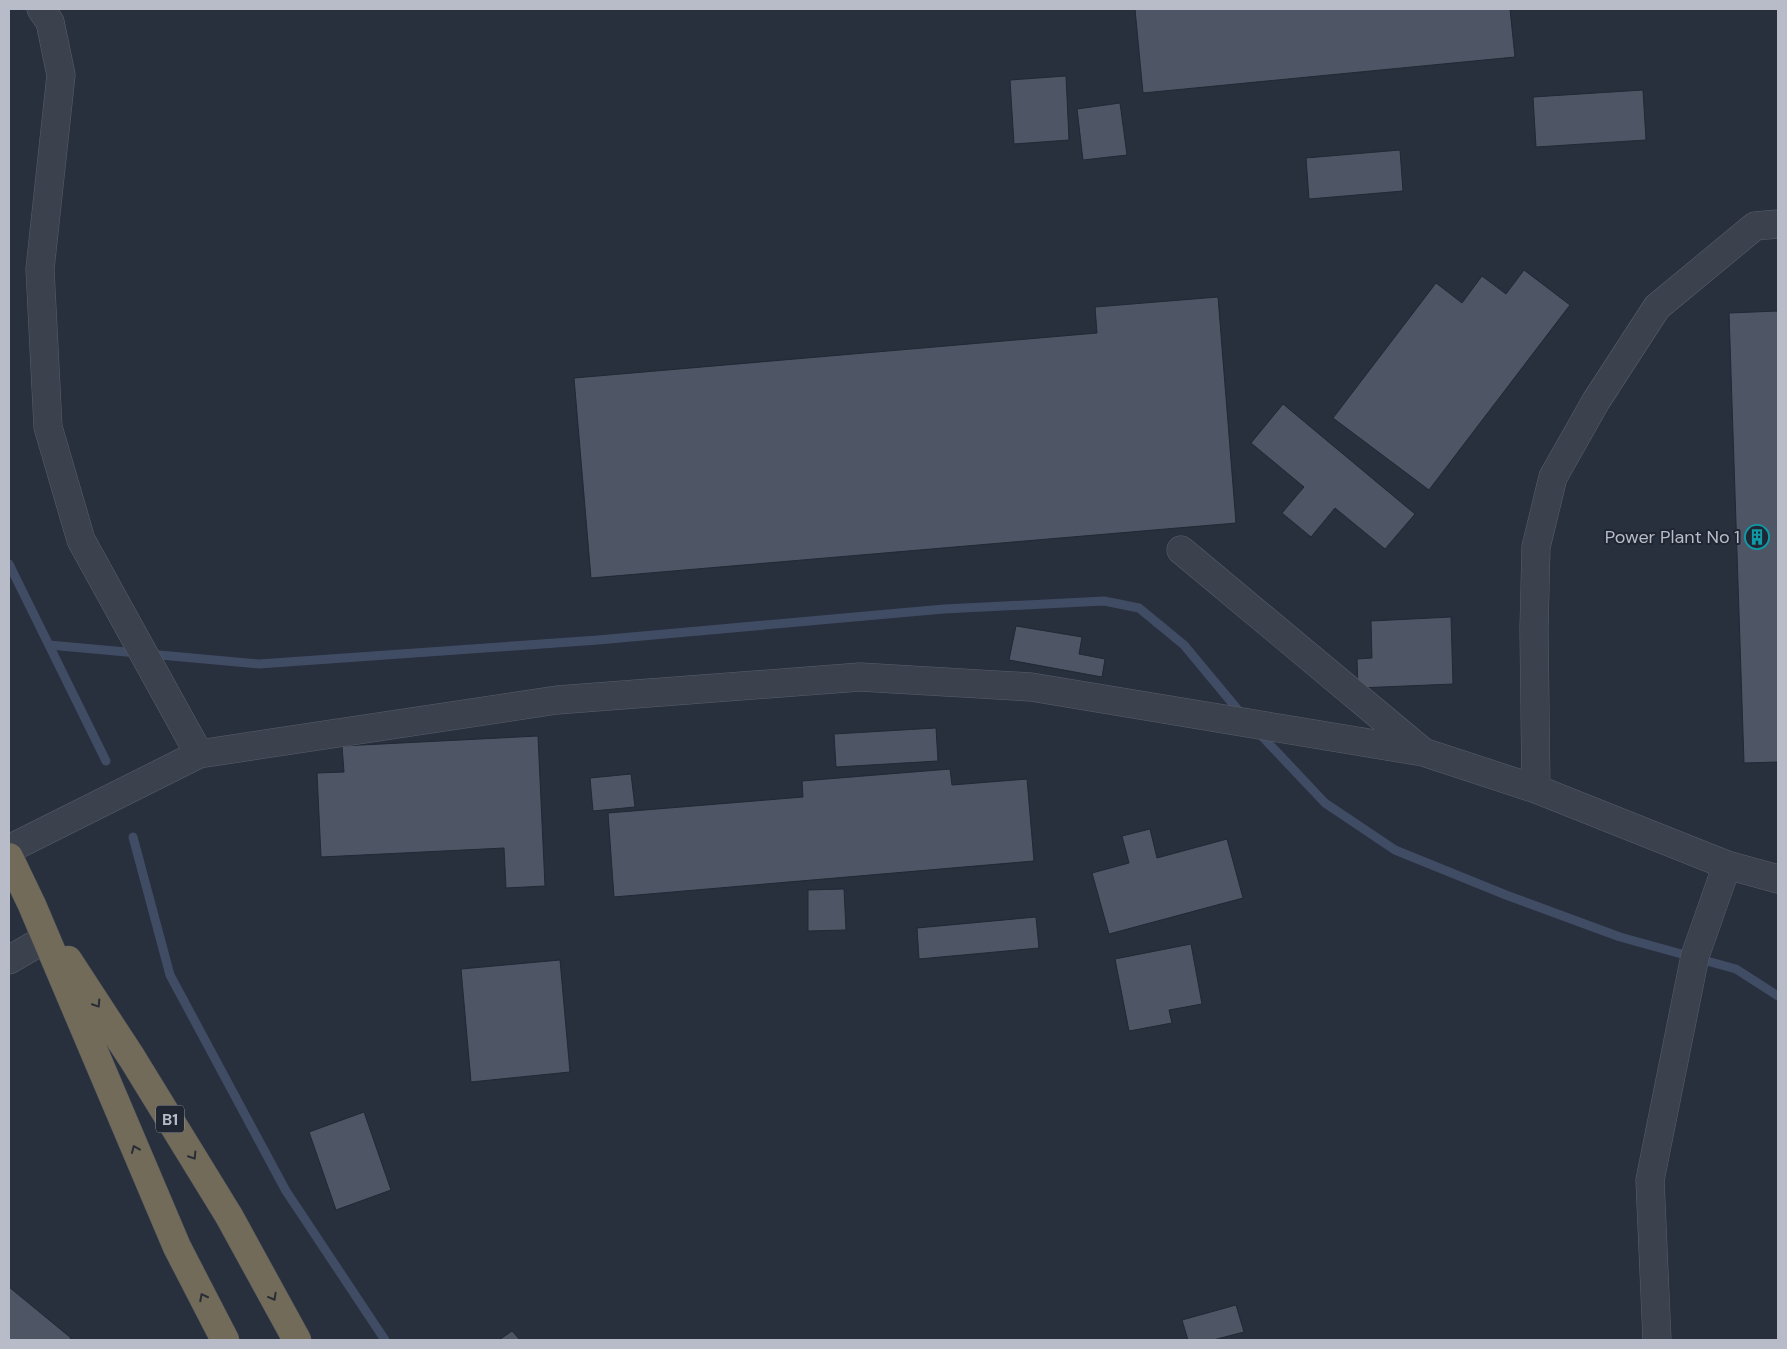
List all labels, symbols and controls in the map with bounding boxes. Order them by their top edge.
building icon: Power Plant No 1 [1744,524,1770,550]
place label: Power Plant No 1 [1605,525,1740,549]
one-way arrow [91,998,100,1008]
road number: B1 [156,1106,184,1132]
one-way arrow [131,1145,142,1154]
one-way arrow [186,1151,196,1160]
one-way arrow [267,1292,277,1301]
one-way arrow [199,1293,209,1302]

